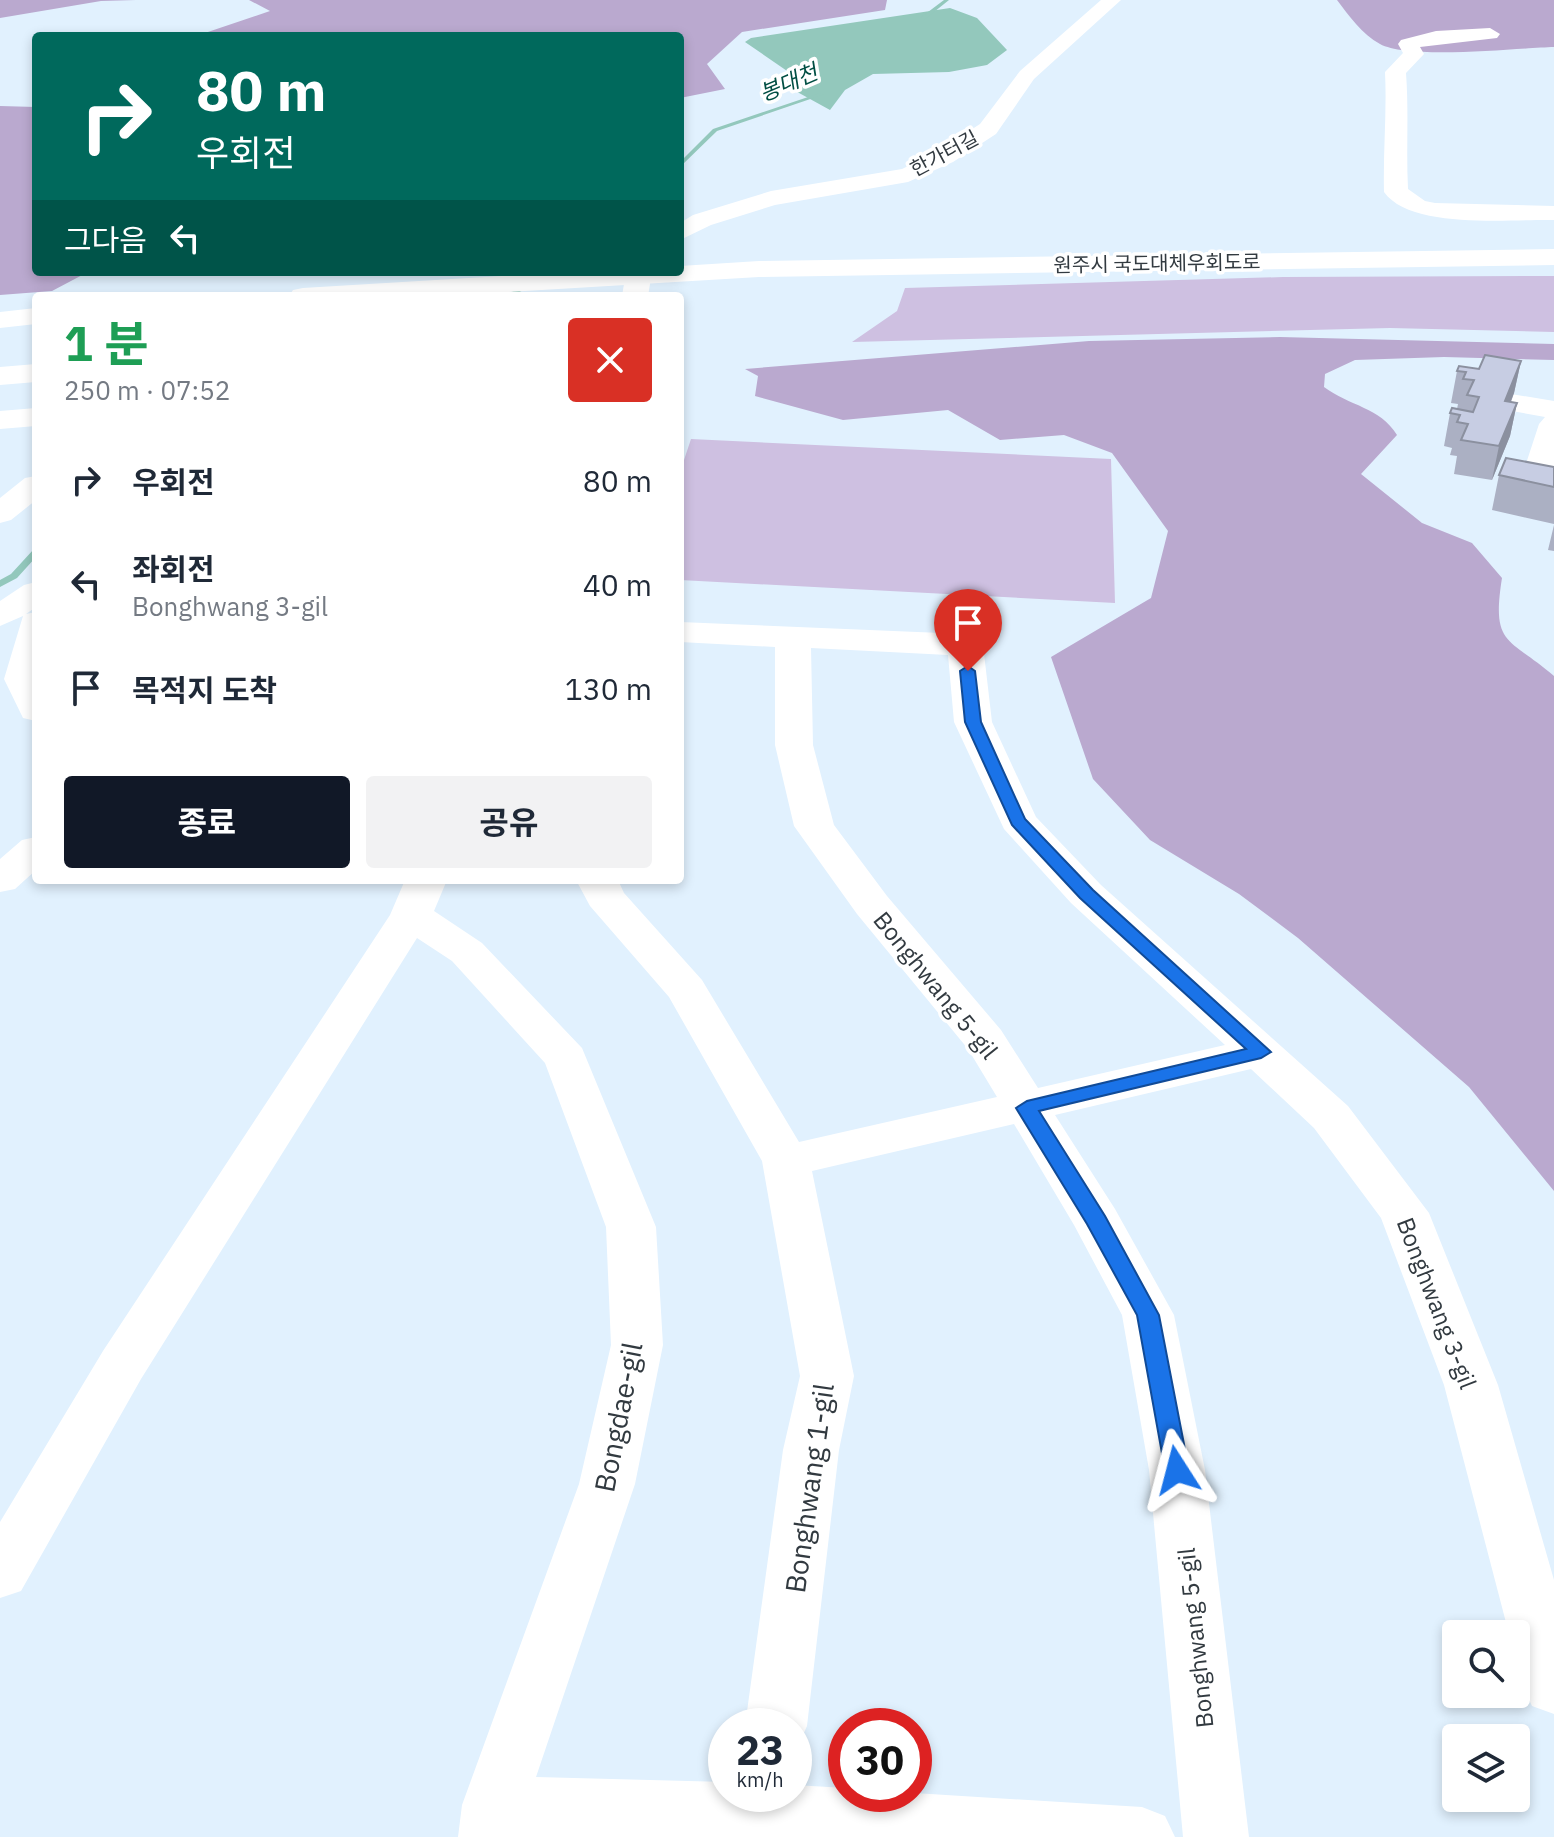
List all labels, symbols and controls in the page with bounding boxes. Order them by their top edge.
text: 80 m [196,54,326,126]
water label: 봉대천 [754,56,824,107]
icon: right [64,64,168,168]
street label: 한가터길 [905,124,983,182]
text: 우회전 [196,129,295,176]
icon: left [163,216,207,260]
text: 그다음 [64,220,147,259]
street label: 원주시 국도대체우회도로 [1053,248,1261,278]
text: 1 분 [64,312,148,374]
button: close [568,318,652,402]
text: 250 m · 07:52 [64,373,230,407]
icon: right [64,458,108,502]
text: 80 m [583,461,652,500]
text: 우회전 [132,462,215,501]
text: 좌회전 [132,549,215,588]
icon: left [64,562,108,606]
text: 40 m [583,565,652,604]
text: Bonghwang 3-gil [132,589,328,623]
pin [934,589,1002,671]
icon: arrive [946,601,990,645]
icon: arrive [64,666,108,710]
text: 130 m [565,669,652,708]
text: 목적지 도착 [132,670,277,709]
button: 종료 [64,776,350,868]
button: 공유 [366,776,652,868]
street label: Bonghwang 5-gil [867,905,1005,1065]
street label: Bonghwang 3-gil [1390,1213,1484,1393]
street label: Bongdae-gil [585,1339,651,1495]
street label: Bonghwang 1-gil [776,1381,842,1595]
position arrow [1135,1428,1219,1512]
street label: Bonghwang 5-gil [1170,1546,1220,1730]
map controls [1442,1620,1530,1812]
button: search [1442,1620,1530,1708]
speed limit sign: 30 [828,1708,932,1812]
text: 23 [736,1724,784,1776]
button: layers [1442,1724,1530,1812]
text: km/h [736,1766,784,1793]

